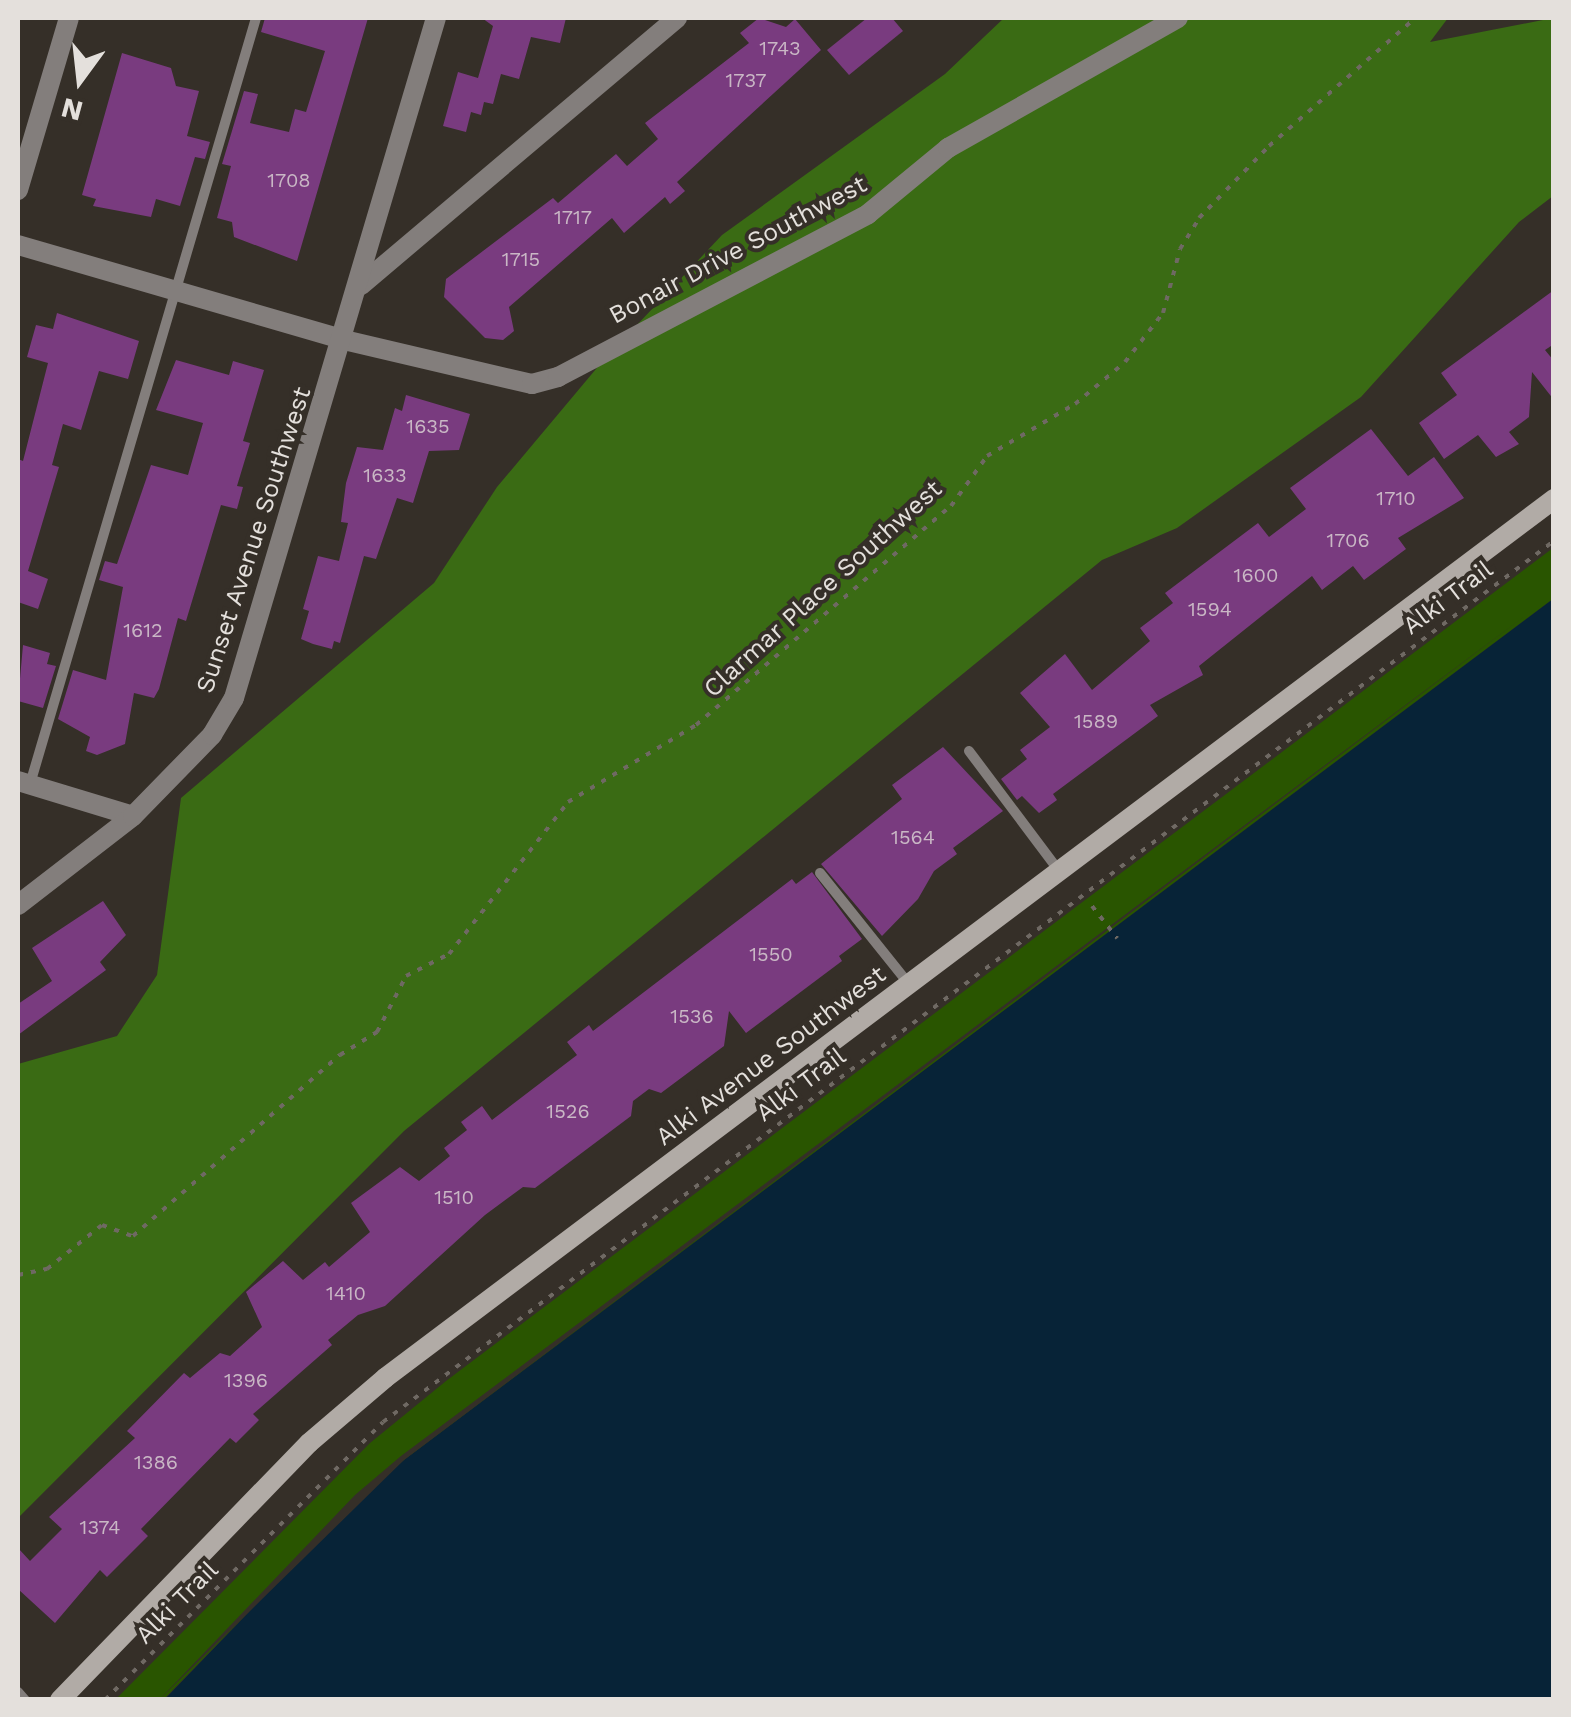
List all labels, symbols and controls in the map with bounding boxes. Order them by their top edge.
north arrow [30,30,130,130]
house number: 1743 [759,36,801,60]
house number: 1737 [725,68,767,92]
text: N [58,91,86,128]
house number: 1708 [267,168,311,192]
street label: Bonair Drive Southwest [604,169,872,331]
house number: 1717 [554,205,592,229]
house number: 1715 [502,247,540,271]
street label: Sunset Avenue Southwest [190,383,318,697]
house number: 1635 [406,414,450,438]
house number: 1633 [363,463,407,487]
street label: Clarmar Place Southwest [698,474,948,704]
house number: 1710 [1376,486,1416,510]
house number: 1706 [1326,528,1370,552]
street label: Alki Trail [1397,554,1499,642]
house number: 1600 [1234,563,1278,587]
house number: 1594 [1188,597,1232,621]
house number: 1612 [123,618,163,642]
house number: 1589 [1074,709,1118,733]
house number: 1564 [891,825,935,849]
house number: 1550 [749,942,793,966]
street label: Alki Avenue Southwest [650,959,892,1153]
house number: 1536 [670,1004,714,1028]
street label: Alki Trail [750,1041,852,1129]
house number: 1526 [546,1099,590,1123]
house number: 1510 [434,1185,474,1209]
house number: 1410 [326,1281,366,1305]
house number: 1396 [224,1368,268,1392]
house number: 1386 [134,1450,178,1474]
house number: 1374 [80,1515,120,1539]
street label: Alki Trail [129,1555,225,1651]

